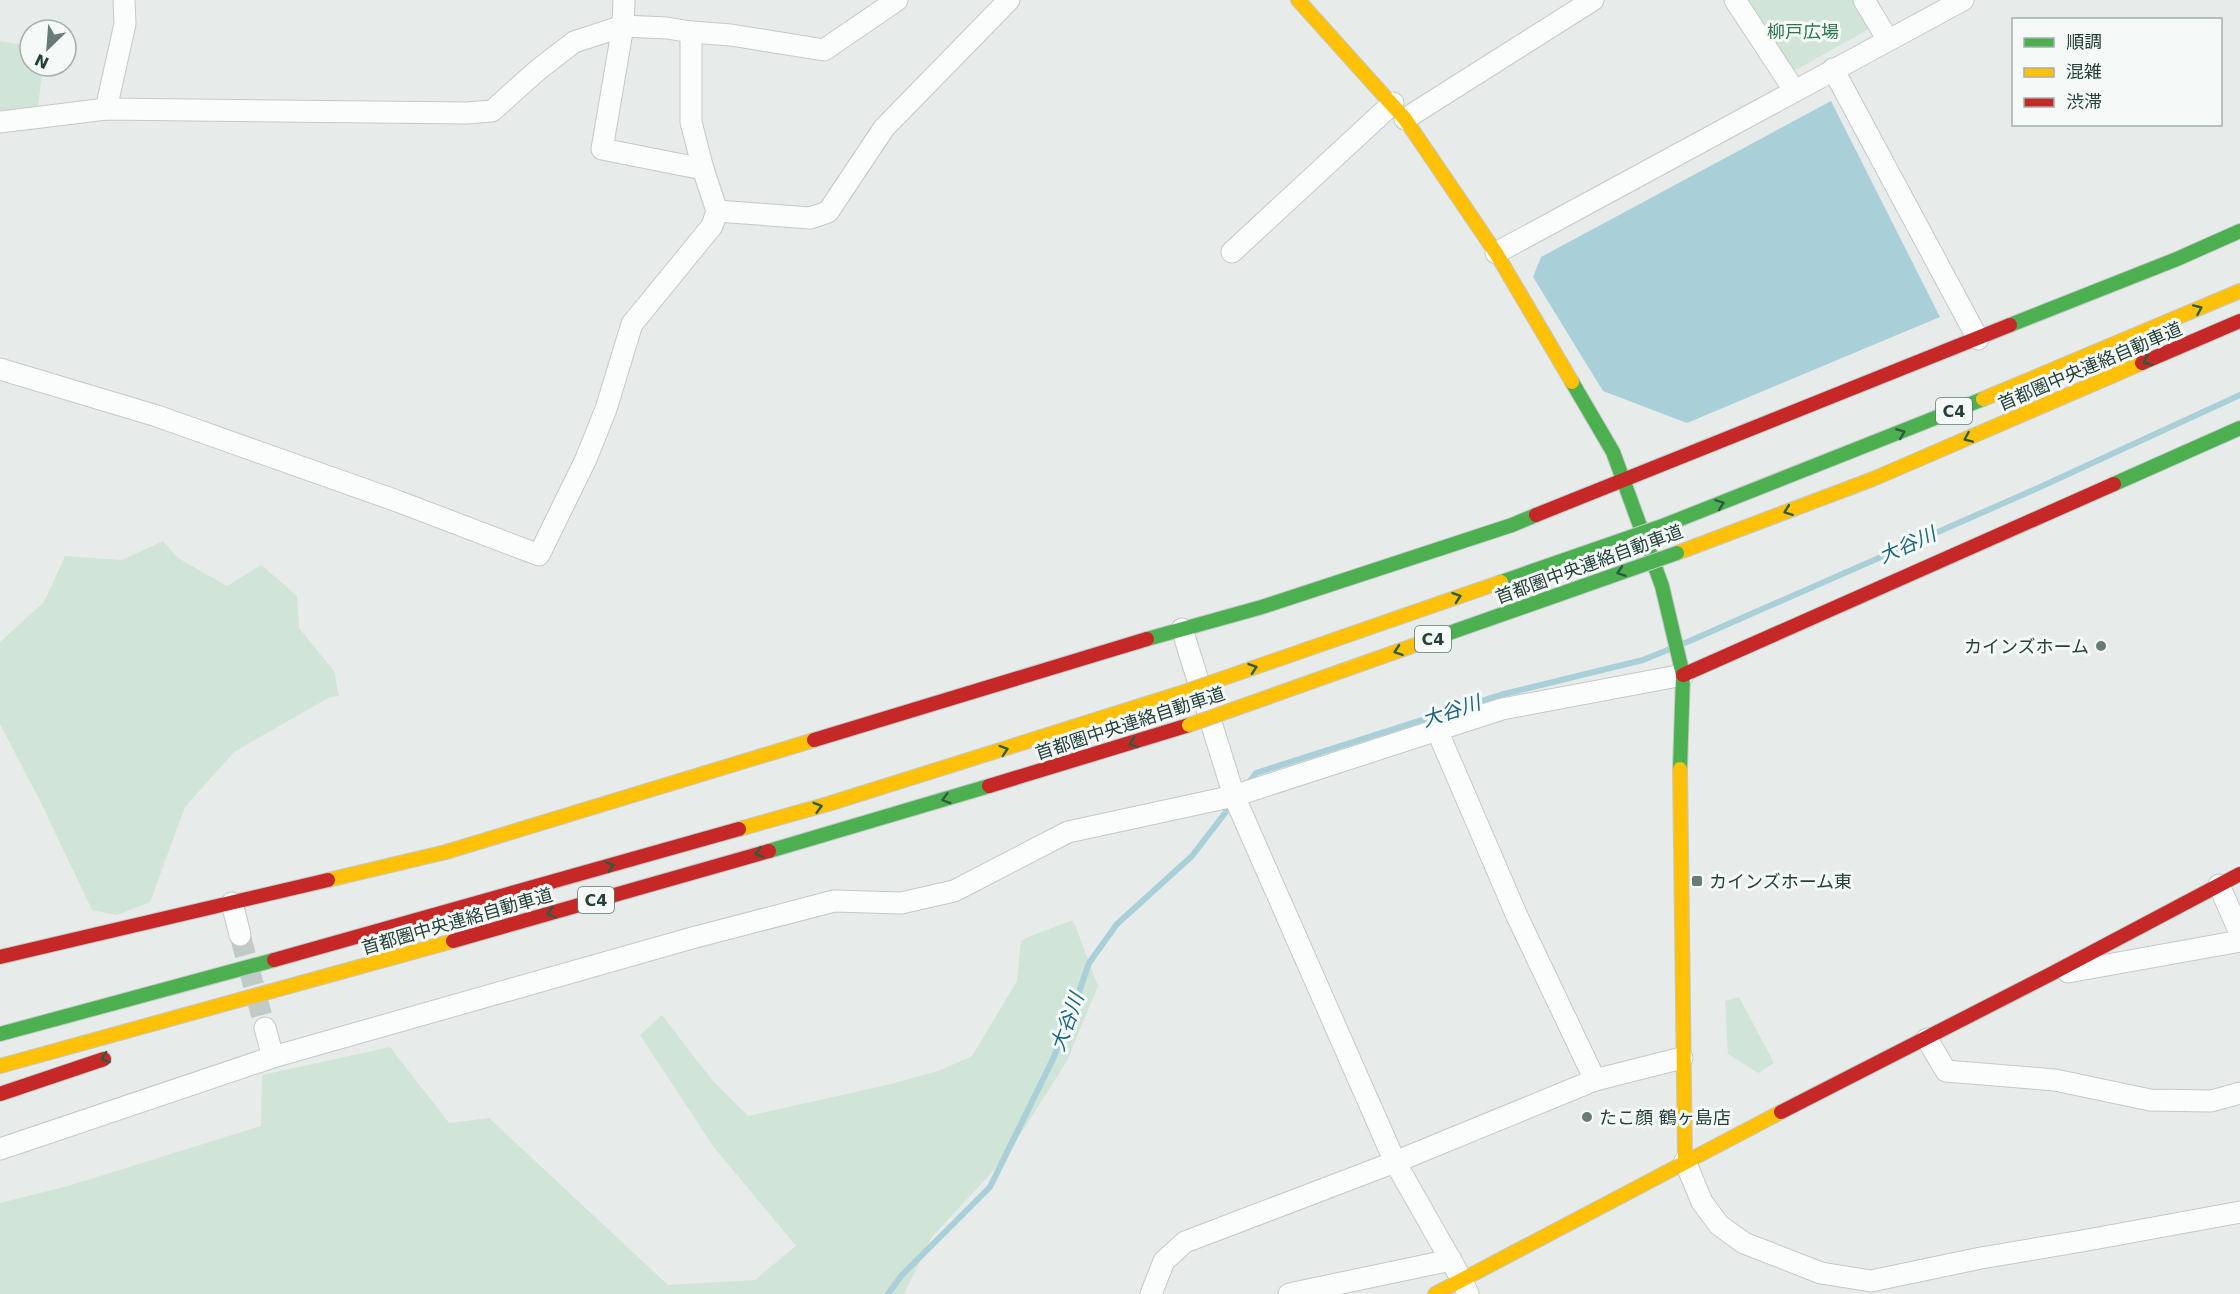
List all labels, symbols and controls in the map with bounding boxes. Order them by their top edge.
north arrow [18,18,78,78]
legend [2012,18,2222,126]
park label: 柳戸広場 [1767,21,1839,42]
text: 順調 [2066,31,2102,52]
text: N [32,50,52,73]
text: 混雑 [2066,61,2102,82]
text: 渋滞 [2066,91,2102,112]
one-way arrow [2191,304,2202,316]
street label: 首都圏中央連絡自動車道 [1995,318,2185,414]
one-way arrow [2143,353,2154,365]
road number: C4 [1936,398,1972,424]
one-way arrow [1895,428,1906,440]
one-way arrow [1964,431,1975,443]
one-way arrow [1714,498,1725,511]
one-way arrow [1783,504,1794,516]
street label: 首都圏中央連絡自動車道 [1492,520,1686,608]
water label: 大谷川 [1875,521,1941,568]
one-way arrow [1617,565,1627,578]
one-way arrow [1451,591,1462,604]
road number: C4 [1415,626,1451,652]
place label: カインズホーム [1964,636,2089,657]
marker: カインズホーム [2094,639,2108,653]
one-way arrow [1393,644,1404,657]
one-way arrow [1247,662,1258,675]
street label: 首都圏中央連絡自動車道 [1033,682,1227,764]
water label: 大谷川 [1419,690,1485,732]
one-way arrow [1128,736,1139,748]
one-way arrow [998,745,1009,757]
one-way arrow [941,792,952,804]
one-way arrow [812,802,823,814]
one-way arrow [754,846,764,859]
one-way arrow [604,861,615,873]
place label: カインズホーム東 [1709,871,1852,892]
marker: カインズホーム東 [1690,874,1704,888]
street label: 首都圏中央連絡自動車道 [359,884,555,958]
road number: C4 [578,887,614,913]
one-way arrow [546,906,557,918]
water label: 大谷川 [1045,988,1089,1054]
one-way arrow [100,1051,110,1064]
place label: たこ顔 鶴ヶ島店 [1599,1107,1731,1128]
marker: たこ顔 鶴ヶ島店 [1580,1110,1594,1124]

